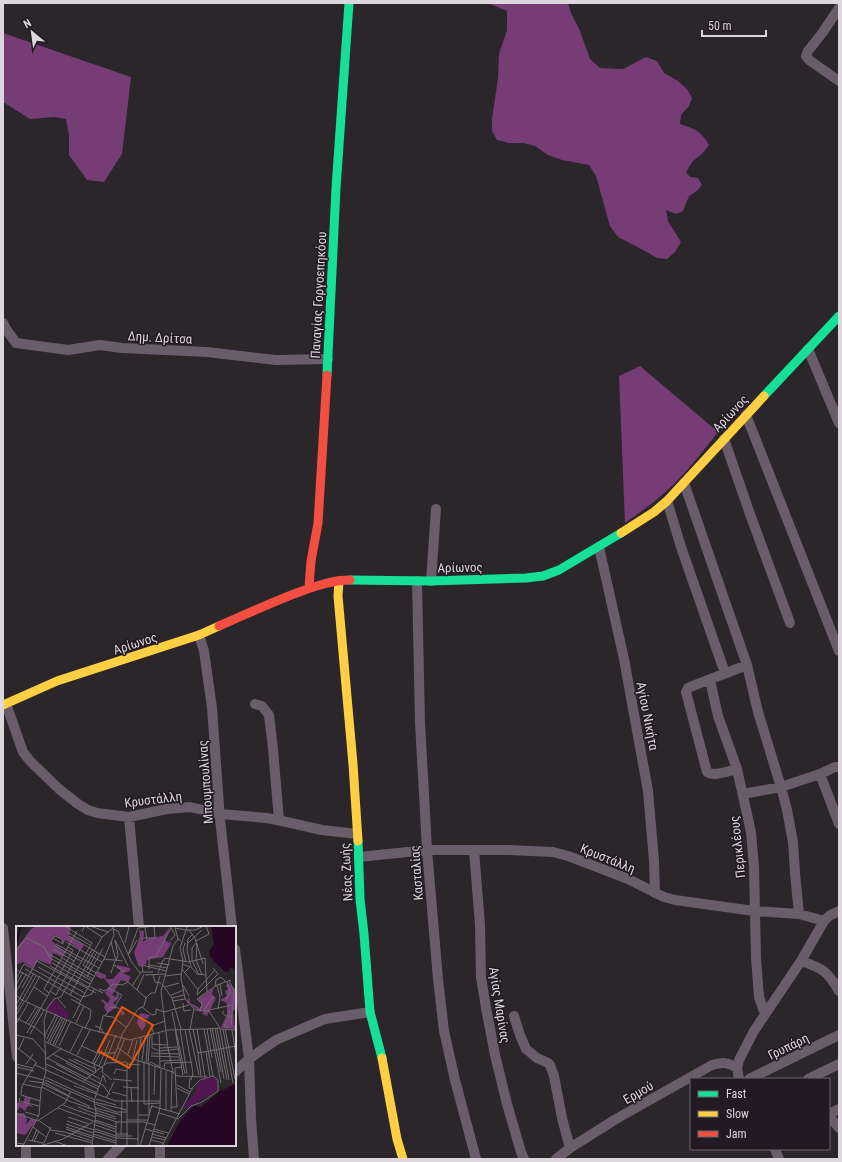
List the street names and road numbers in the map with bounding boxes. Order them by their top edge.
street label: Παναγίας Γοργοεπηκόου [308,231,329,359]
street label: Δημ. Δρίτσα [127,328,193,347]
street label: Αρίωνος [709,392,751,435]
street label: Αρίωνος [437,560,483,575]
street label: Αρίωνος [111,629,159,658]
street label: Αγίου Νικήτα [633,680,662,752]
street label: Μπουμπουλίνας [195,740,216,824]
street label: Κρυστάλλη [123,789,183,810]
street label: Περικλέους [727,815,748,879]
street label: Κρυστάλλη [578,841,637,876]
street label: Νέας Ζωής [337,842,356,902]
street label: Κασταλίας [407,845,426,901]
street label: Αγίας Μαρίνας [486,966,513,1044]
street label: Γρυπάρη [765,1030,811,1063]
street label: Ερμού [621,1078,656,1107]

